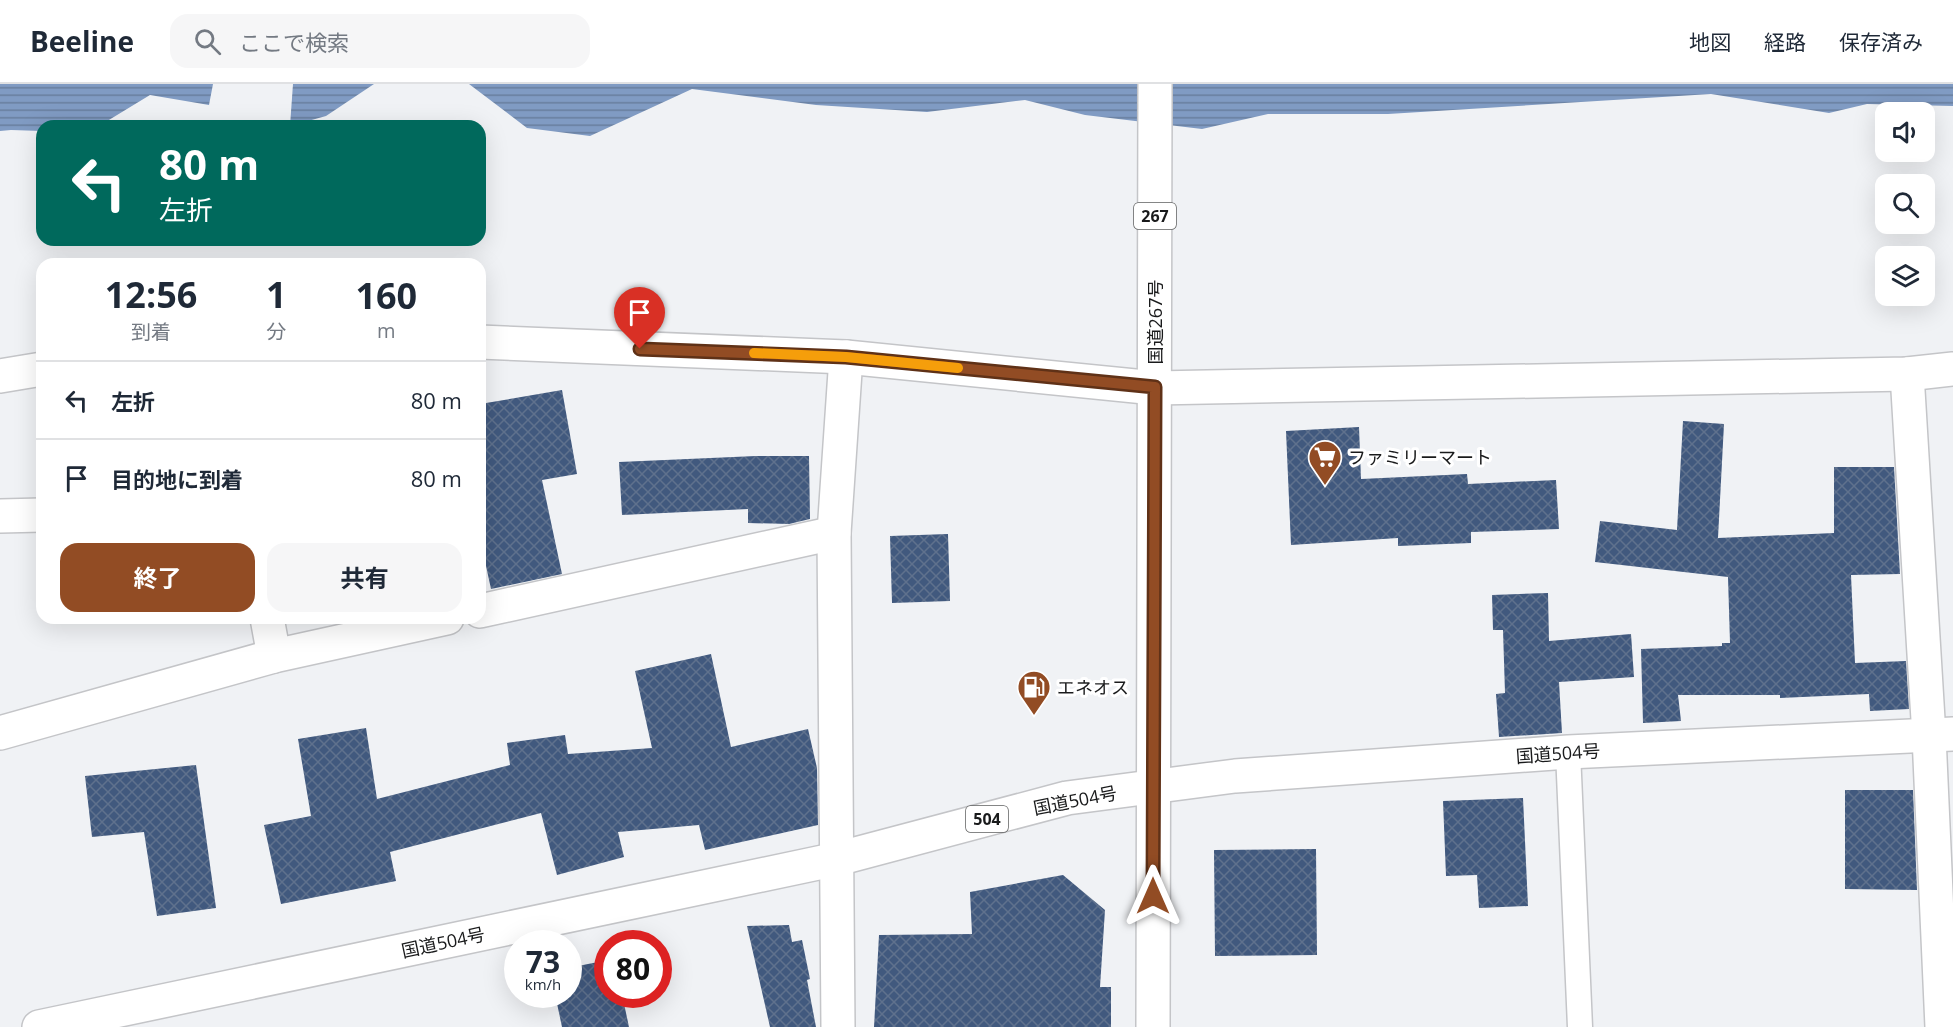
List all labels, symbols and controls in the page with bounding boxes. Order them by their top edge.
search box [170,14,590,68]
text: Beeline [30,22,134,60]
icon: search [191,25,224,58]
text: ここで検索 [239,27,349,57]
text: 地図 [1689,28,1731,56]
text: 経路 [1764,28,1806,56]
text: 保存済み [1839,28,1923,56]
map controls [1875,102,1935,306]
button: sound [1875,102,1935,162]
text: 80 m [159,135,259,192]
icon: left [60,144,138,222]
button: search [1875,174,1935,234]
text: 左折 [159,191,213,228]
road number: 267 [1134,203,1176,229]
button: layers [1875,246,1935,306]
text: 12:56 [105,270,197,319]
text: 1 [266,270,287,319]
text: 160 [355,271,417,320]
street label: 国道267号 [1143,280,1167,364]
pin [614,287,665,349]
icon: arrive [623,296,656,329]
text: m [377,317,396,344]
text: 到着 [131,318,171,345]
text: 分 [266,318,286,345]
icon: left [60,384,93,417]
text: 80 m [411,385,462,415]
text: 左折 [111,386,155,416]
supermarket icon: ファミリーマート [1307,439,1343,486]
place label: ファミリーマート [1348,445,1492,469]
icon: arrive [60,462,93,495]
text: 80 m [411,463,462,493]
text: 目的地に到着 [111,464,243,494]
button: 終了 [60,543,255,612]
button: 共有 [267,543,462,612]
fuel station icon: エネオス [1016,669,1052,716]
place label: エネオス [1057,675,1129,699]
street label: 国道504号 [1515,738,1601,768]
street label: 国道504号 [1031,780,1119,820]
road number: 504 [966,806,1008,832]
position arrow [1121,864,1185,928]
street label: 国道504号 [399,921,487,963]
speed limit sign: 80 [594,930,672,1008]
text: 73 [526,941,560,982]
text: km/h [525,974,561,994]

